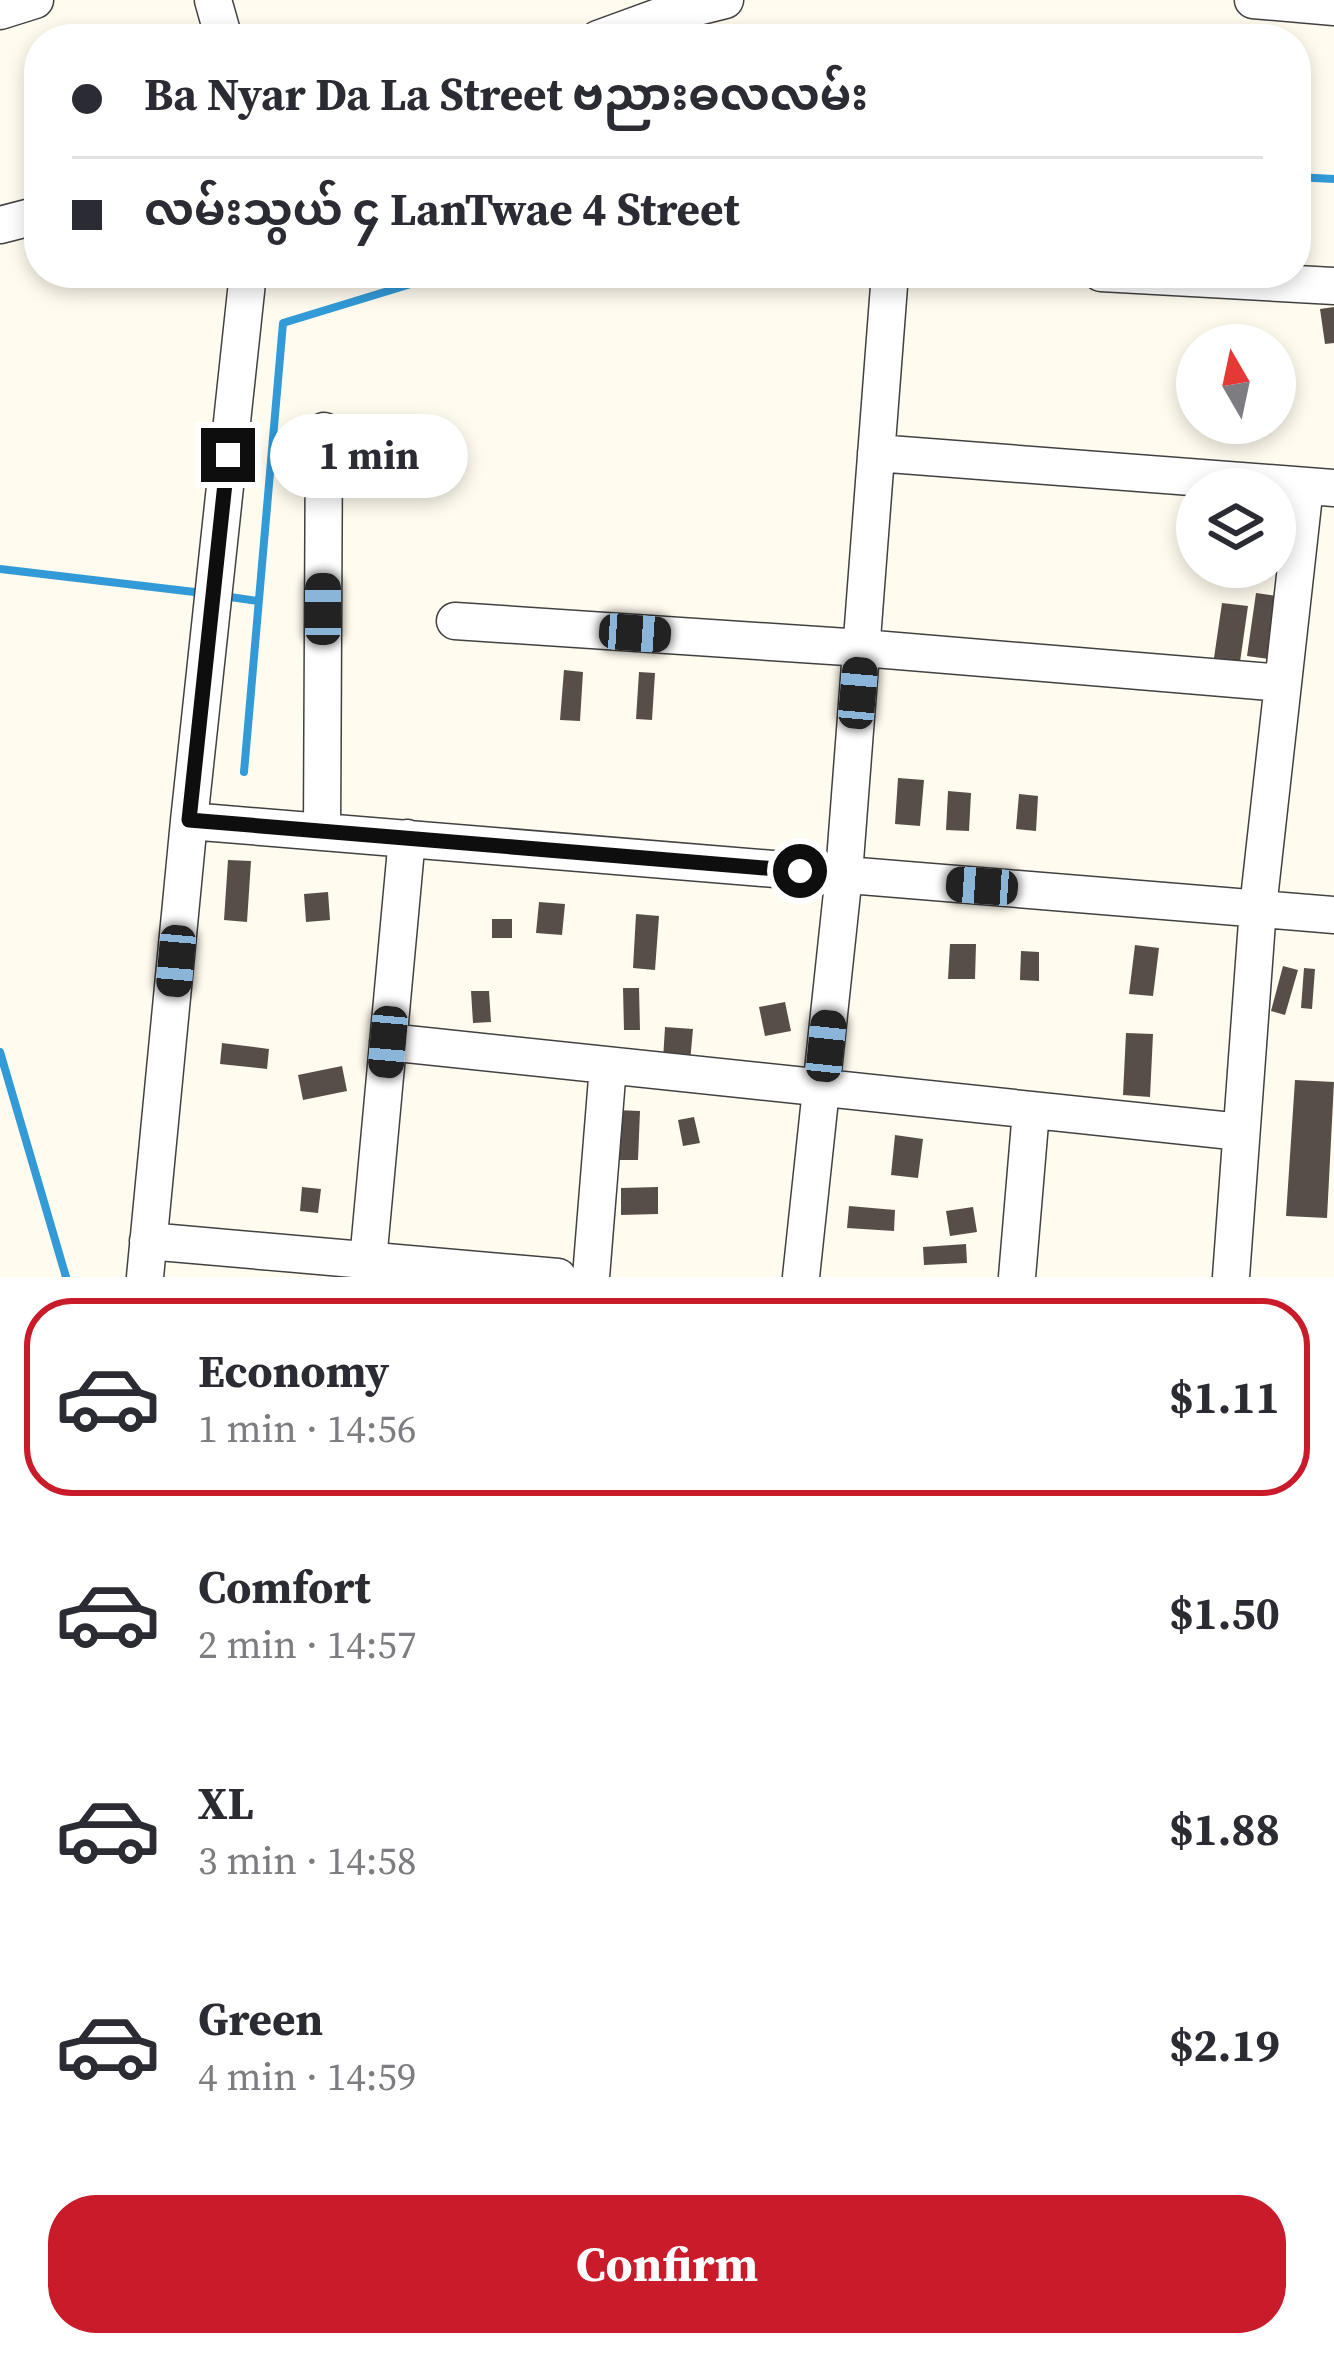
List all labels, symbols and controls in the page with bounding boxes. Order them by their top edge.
text: Ba Nyar Da La Street ဗညားဓလလမ်း [144,63,868,125]
text: လမ်းသွယ် ၄ LanTwae 4 Street [144,178,740,240]
north arrow [1176,324,1296,444]
map controls [1176,324,1296,588]
callout: 1 min [270,413,468,497]
route end [201,428,255,482]
text: 1 min [318,429,420,482]
button: layers [1176,468,1296,588]
car [305,573,341,645]
car [598,613,672,653]
car [837,656,879,730]
route start [773,844,827,898]
car [945,866,1019,906]
car [155,924,197,998]
car [367,1005,409,1079]
car [804,1008,848,1084]
text: Economy [198,1340,389,1402]
icon: car [54,1343,162,1451]
text: $1.11 [1169,1366,1280,1428]
text: 1 min · 14:56 [198,1402,417,1455]
text: Comfort [198,1556,371,1618]
icon: car [54,1559,162,1667]
text: $1.50 [1169,1582,1280,1644]
text: 2 min · 14:57 [198,1618,417,1671]
text: XL [198,1772,254,1834]
icon: car [54,1775,162,1883]
text: $1.88 [1169,1798,1280,1860]
text: 3 min · 14:58 [198,1834,417,1887]
text: Green [198,1988,323,2050]
icon: car [54,1991,162,2099]
text: $2.19 [1169,2014,1280,2076]
text: 4 min · 14:59 [198,2050,417,2103]
button: Confirm [48,2195,1286,2333]

